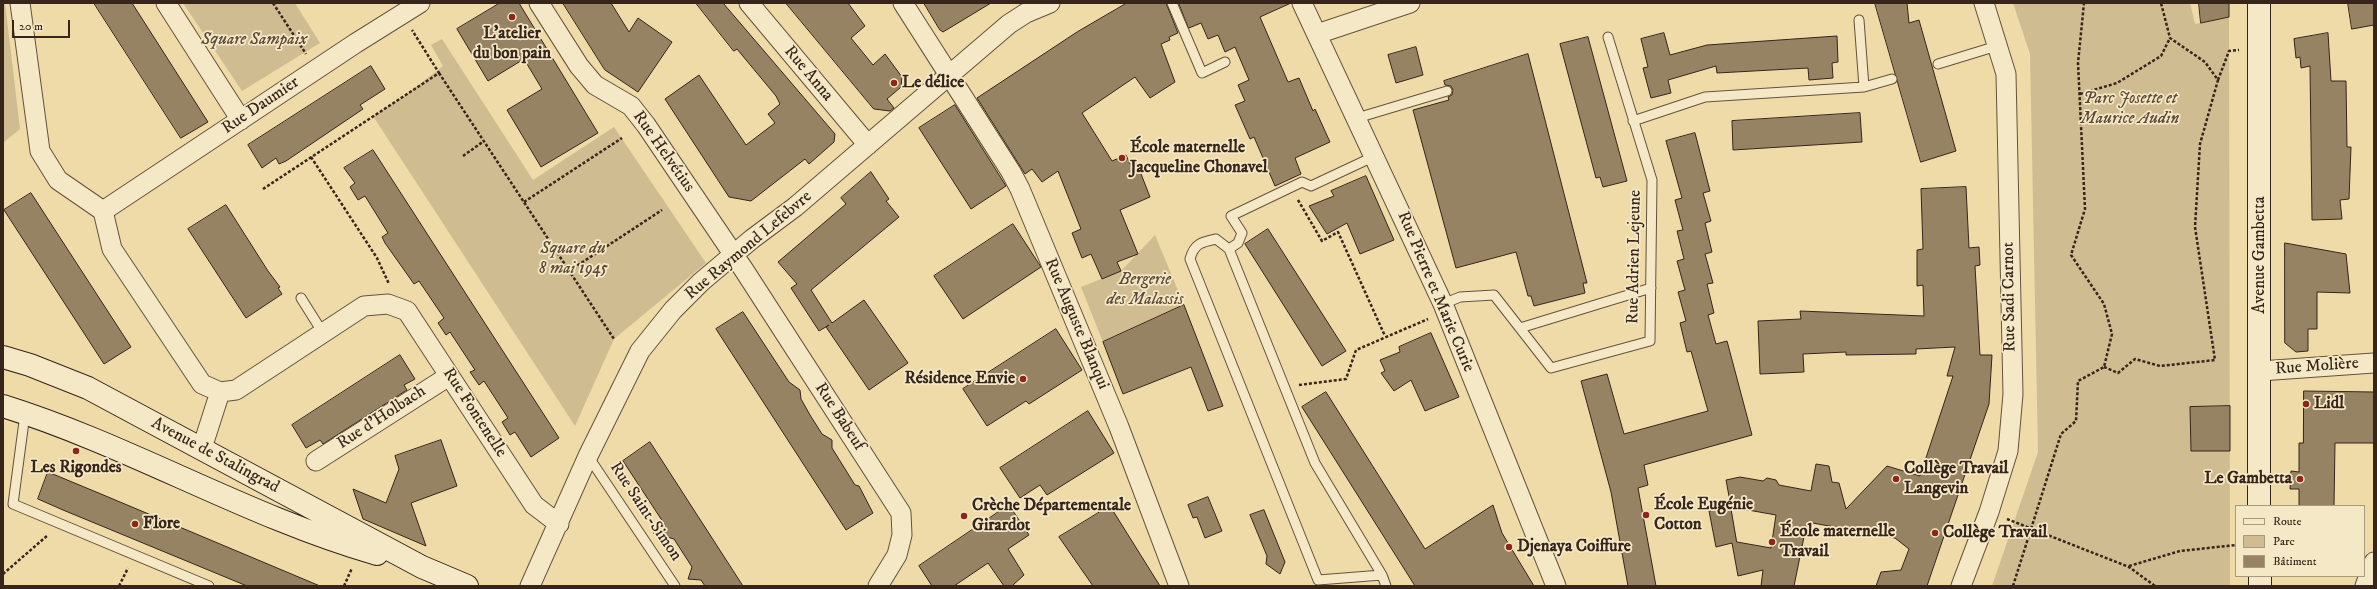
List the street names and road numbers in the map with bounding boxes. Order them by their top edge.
street label: Rue Anna [779,42,837,106]
street label: Rue Daumier [218,73,304,139]
street label: Rue Helvétius [628,107,698,197]
street label: Rue Raymond Lefebvre [682,187,816,305]
street label: Rue Adrien Lejeune [1624,190,1646,324]
street label: Avenue Gambetta [2250,196,2270,314]
street label: Rue Pierre et Marie Curie [1392,209,1478,375]
street label: Rue Sadi Carnot [1999,242,2021,352]
street label: Rue Auguste Blanqui [1039,255,1113,393]
street label: Rue Molière [2275,354,2359,380]
street label: Rue Fontenelle [437,364,511,462]
street label: Rue Babeuf [810,379,868,455]
street label: Rue d'Holbach [334,382,430,454]
street label: Avenue de Stalingrad [147,414,283,498]
street label: Rue Saint-Simon [604,459,686,565]

